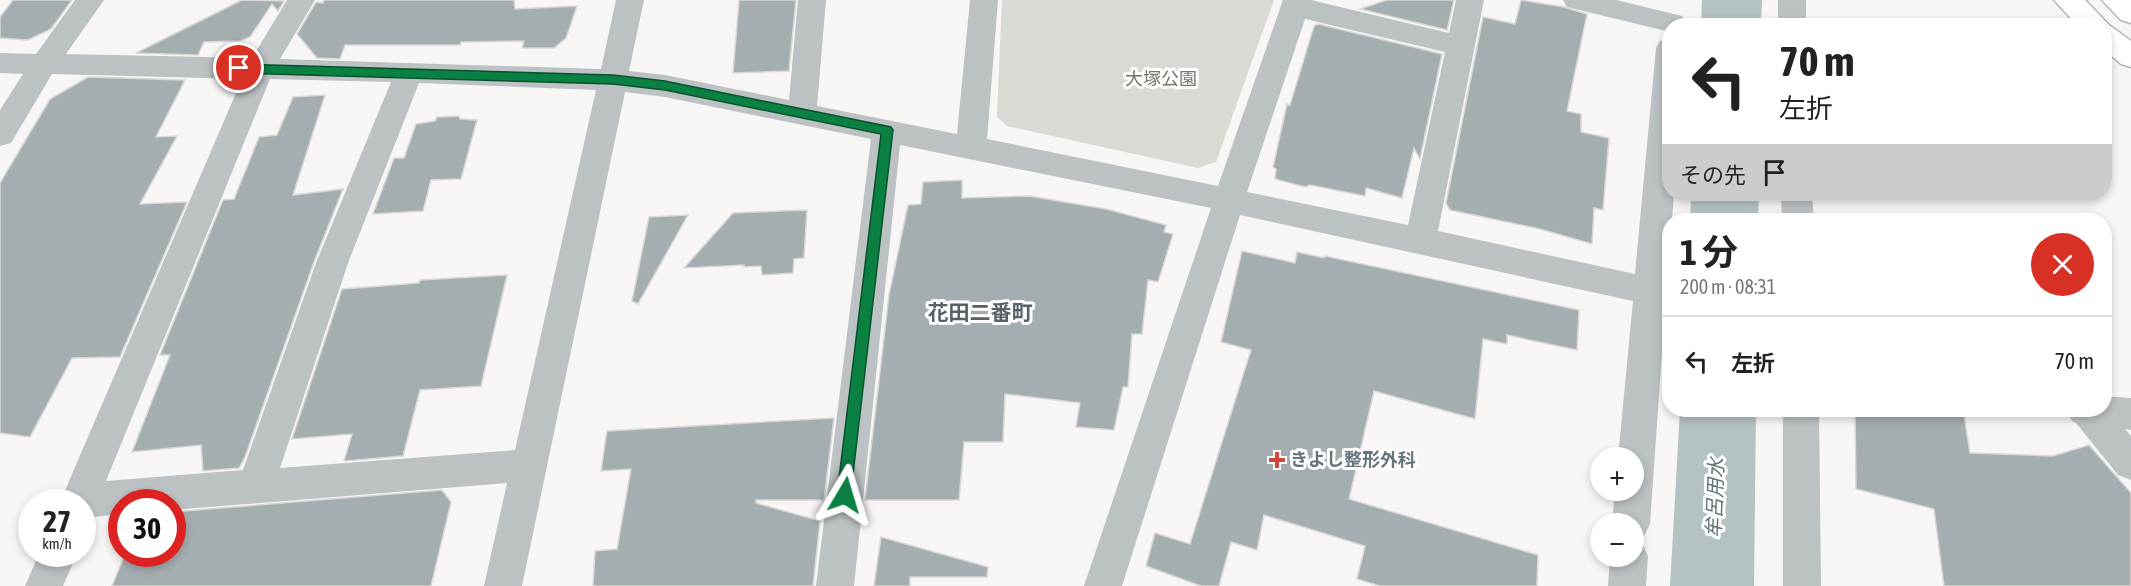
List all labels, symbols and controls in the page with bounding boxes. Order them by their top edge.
text: 70 m [1779,37,1854,85]
pin [213,42,264,93]
icon: left [1680,42,1758,120]
icon: arrive [222,51,255,84]
park label: 大塚公園 [1125,68,1197,89]
text: 左折 [1779,93,1833,124]
icon: arrive [1758,156,1791,189]
text: その先 [1680,162,1746,188]
text: 1 分 [1680,231,1738,273]
button: close [2031,233,2094,296]
text: 200 m · 08:31 [1680,275,1776,298]
district label: 花田二番町 [928,300,1033,324]
icon: left [1680,345,1713,378]
text: 70 m [2054,348,2094,374]
text: 左折 [1731,350,1775,376]
map controls [1590,447,1644,567]
button: + [1590,447,1644,501]
place label: きよし整形外科 [1290,449,1416,470]
marker: きよし整形外科 [1268,451,1286,469]
water label: 牟呂用水 [1702,456,1727,538]
position arrow [813,463,877,527]
speed limit sign: 30 [108,489,186,567]
text: 27 [43,504,71,538]
button: − [1590,513,1644,567]
text: km/h [42,535,72,552]

